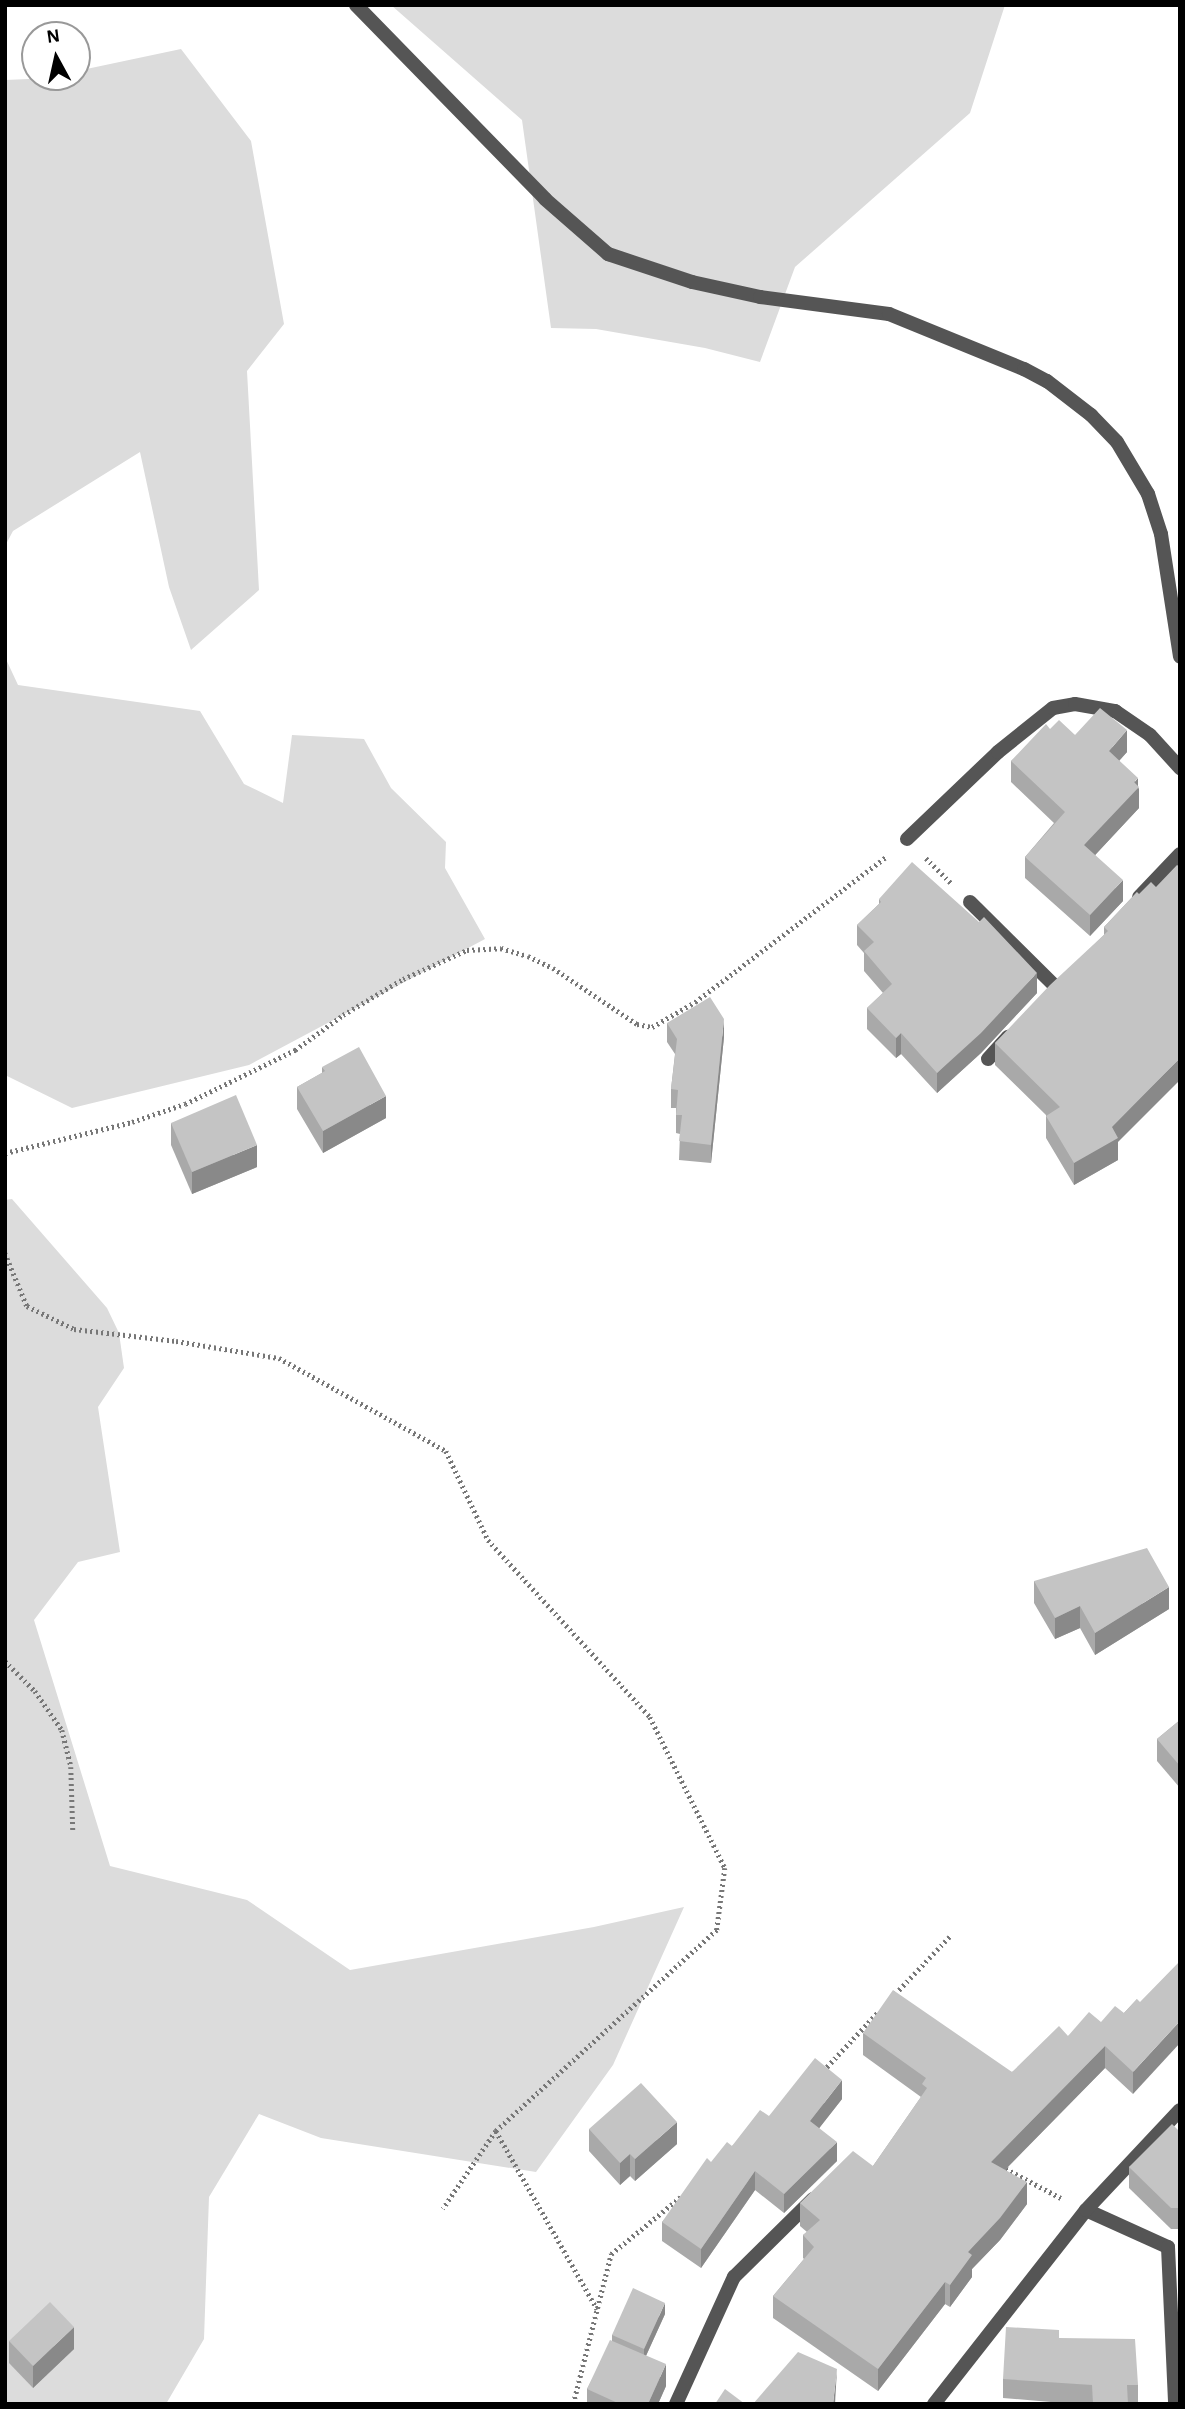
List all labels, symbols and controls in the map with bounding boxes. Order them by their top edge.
north arrow [21,21,91,91]
text: N [45,26,61,47]

